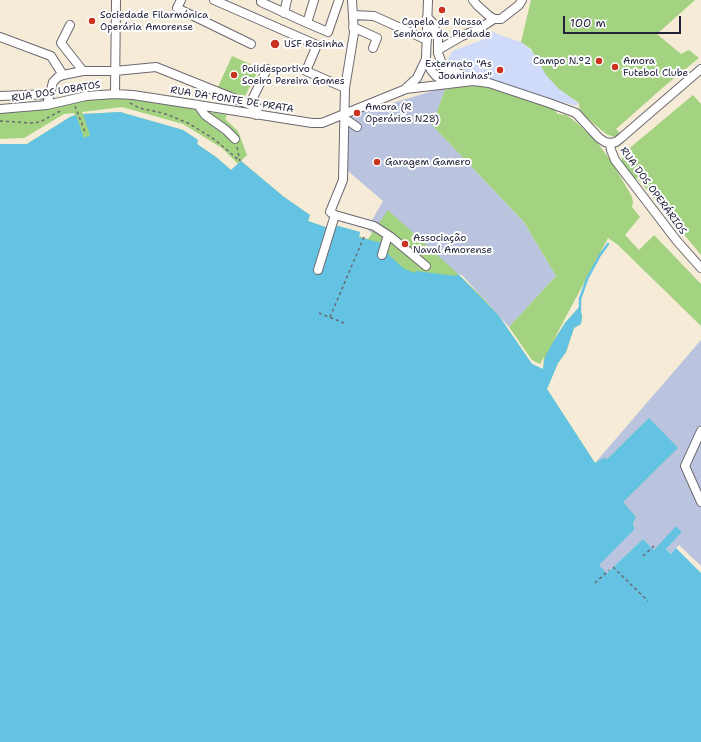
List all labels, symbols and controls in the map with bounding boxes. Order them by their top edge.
marker: Capela de Nossa Senhora da Piedade [437,5,447,15]
scale bar [565,8,683,34]
place label: Sociedade Filarmónica Operária Amorense [100,9,208,32]
text: 100 m [570,15,606,31]
marker: Sociedade Filarmónica Operária Amorense [87,16,97,26]
place label: Capela de Nossa Senhora da Piedade [393,16,491,40]
marker: USF Rosinha [269,38,281,50]
place label: USF Rosinha [284,38,344,50]
place label: Campo N.º2 [533,55,591,67]
place label: Amora Futebol Clube [623,55,688,78]
marker: Campo N.º2 [594,56,604,66]
place label: Externato "As Joaninhas" [425,58,492,82]
marker: Amora Futebol Clube [610,62,620,72]
place label: Polidesportivo Soeiro Pereira Gomes [242,63,345,86]
marker: Externato "As Joaninhas" [495,65,505,75]
marker: Polidesportivo Soeiro Pereira Gomes [229,70,239,80]
street label: RUA DOS LOBATOS [11,79,101,105]
street label: RUA DA FONTE DE PRATA [170,84,294,116]
place label: Amora (R Operários N28) [365,101,439,124]
marker: Amora (R Operários N28) [352,108,362,118]
street label: RUA DOS OPERÁRIOS [617,145,689,237]
place label: Garagem Gamero [385,156,471,168]
marker: Garagem Gamero [372,157,382,167]
place label: Associação Naval Amorense [413,232,492,256]
marker: Associação Naval Amorense [400,239,410,249]

